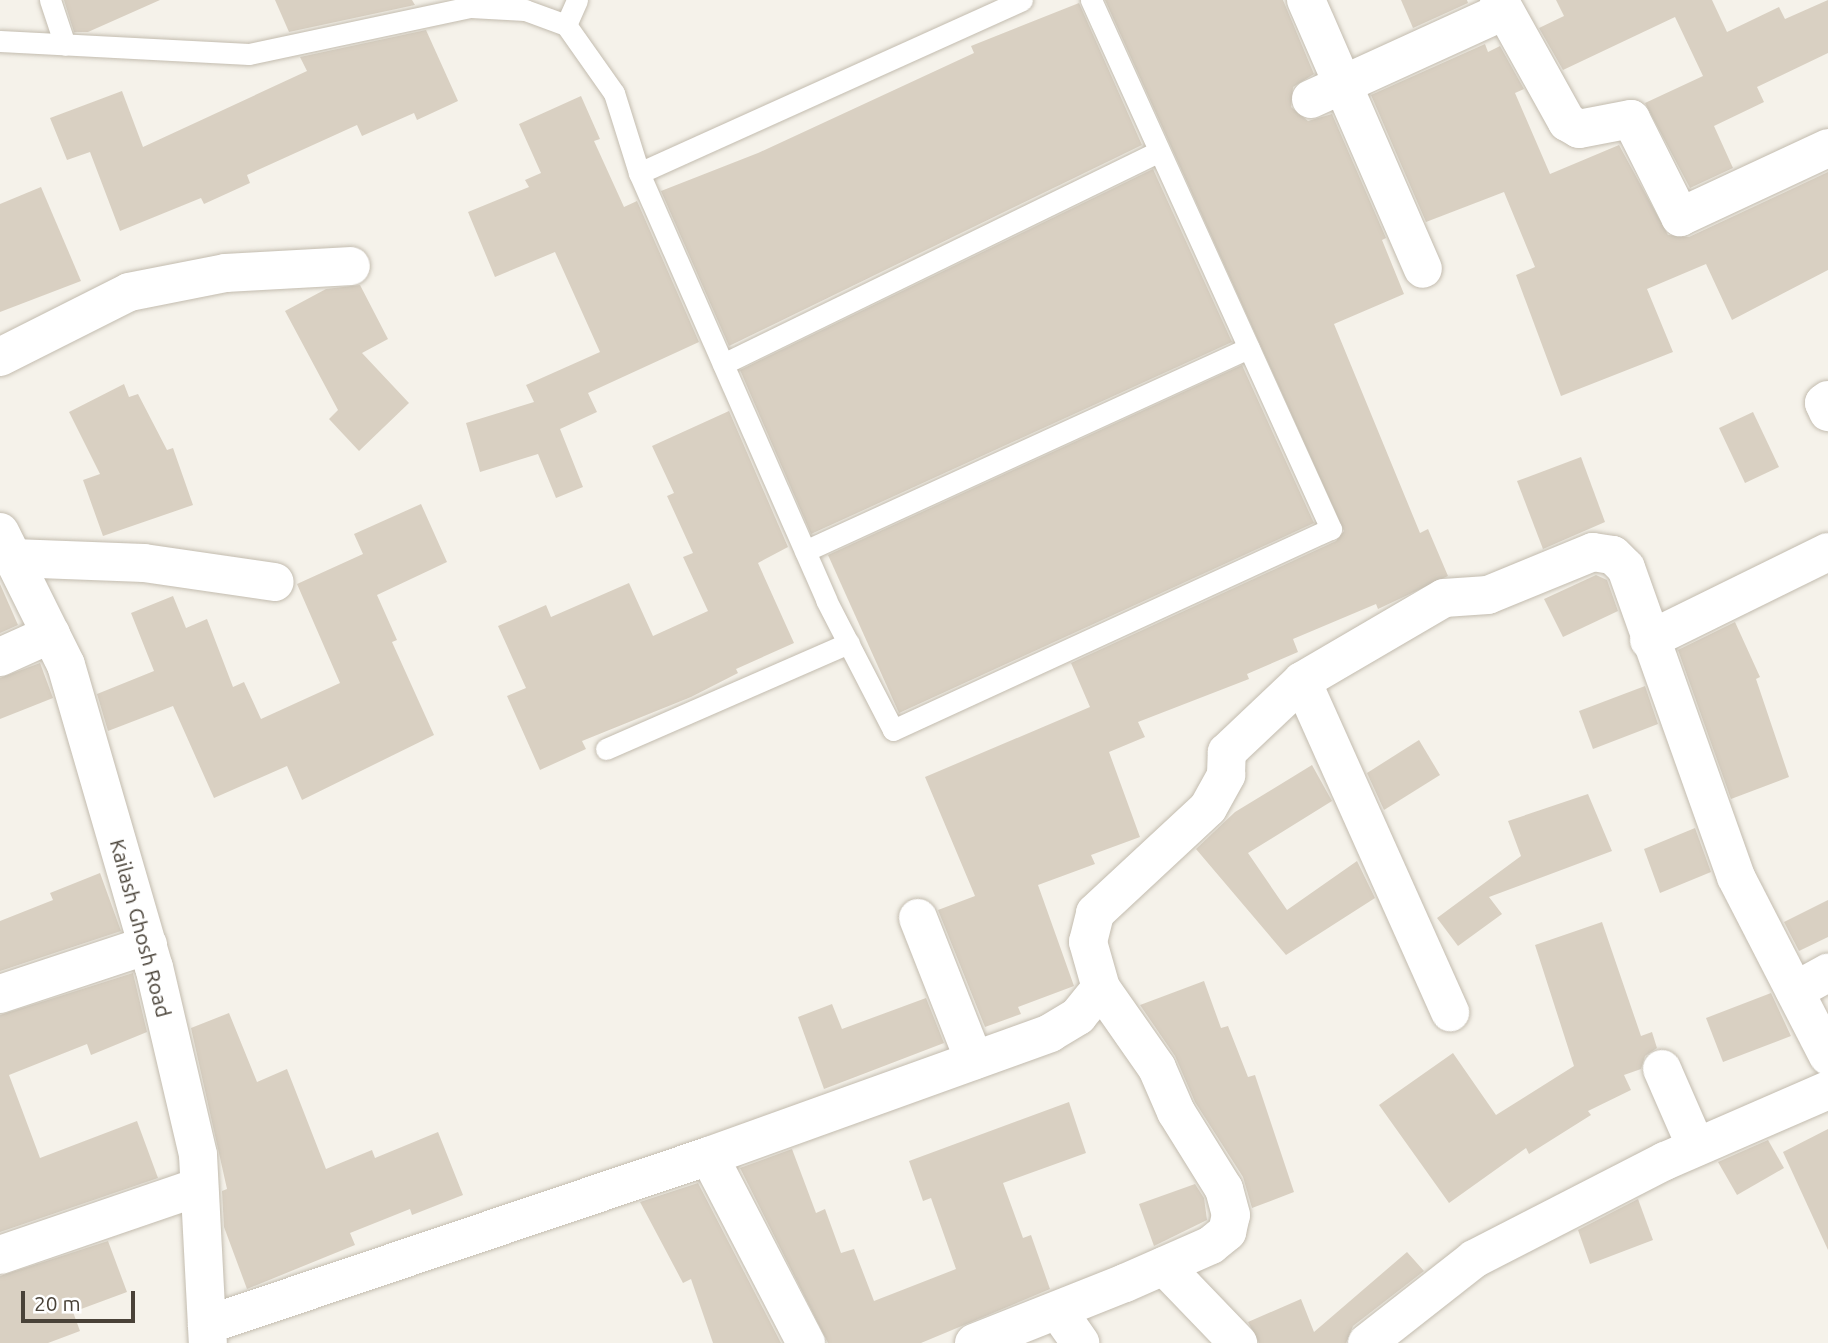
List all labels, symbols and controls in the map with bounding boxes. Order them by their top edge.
street label: Kailash Ghosh Road [105,836,177,1020]
scale bar [24,1276,138,1320]
text: 20 m [34,1291,81,1315]

